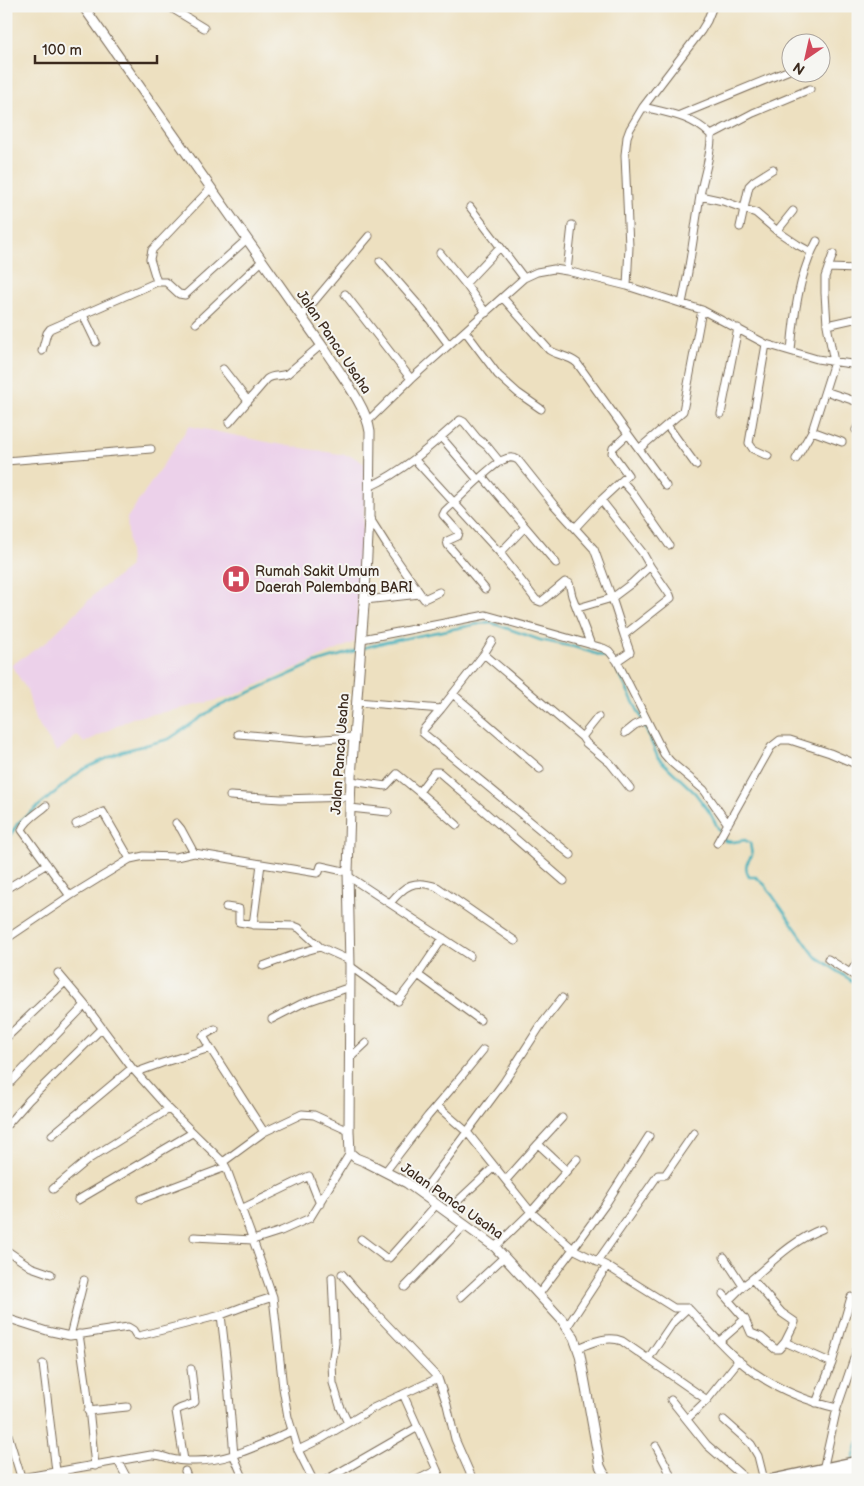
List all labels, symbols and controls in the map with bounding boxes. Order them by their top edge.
scale bar [35,32,158,64]
north arrow [782,32,832,82]
text: 100 m [42,41,82,60]
text: N [790,58,808,78]
street label: Jalan Panca Usaha [293,287,375,397]
place label: Rumah Sakit Umum Daerah Palembang BARI [255,563,413,596]
hospital icon: Rumah Sakit Umum Daerah Palembang BARI [221,564,251,594]
street label: Jalan Panca Usaha [327,693,353,815]
street label: Jalan Panca Usaha [397,1159,507,1243]

